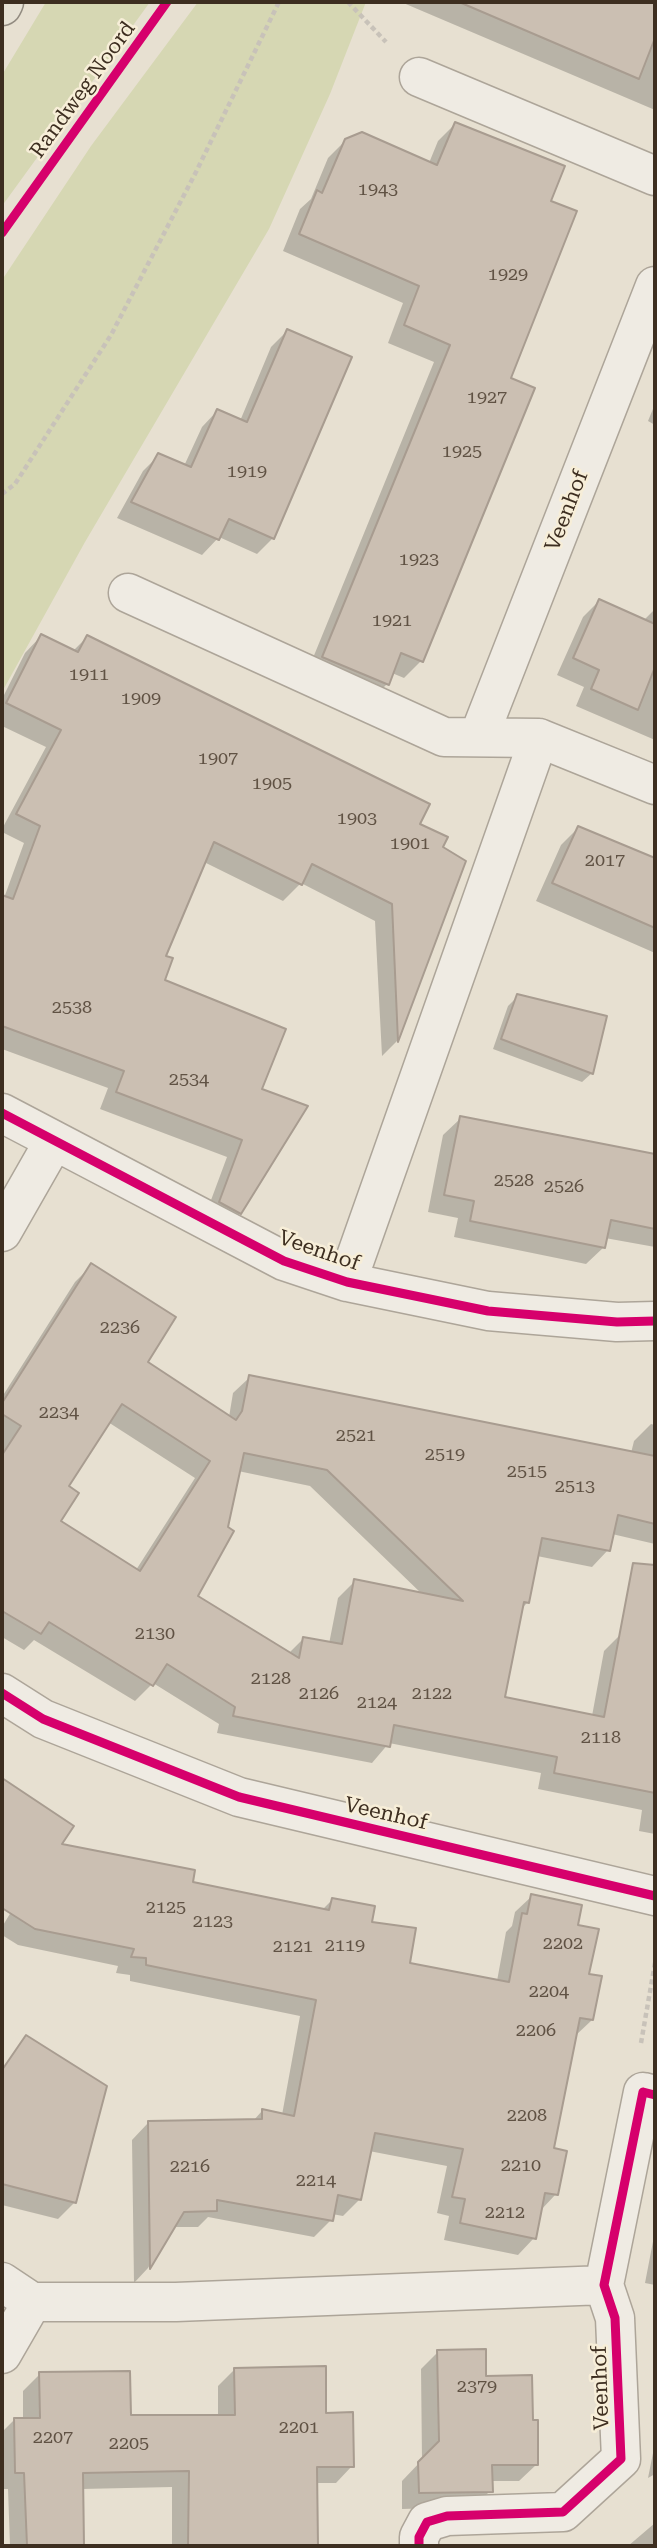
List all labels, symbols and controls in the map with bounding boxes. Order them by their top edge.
street label: Randweg Noord [25,17,141,163]
house number: 1943 [358,179,398,201]
house number: 1929 [488,264,528,286]
house number: 1927 [467,387,507,409]
house number: 1925 [442,441,482,463]
house number: 1919 [227,461,267,483]
street label: Veenhof [540,467,594,555]
house number: 1923 [399,549,439,571]
house number: 1921 [372,610,412,632]
house number: 1911 [69,664,109,686]
house number: 1909 [121,688,161,710]
house number: 1907 [198,748,238,770]
house number: 1905 [252,773,292,795]
house number: 1903 [337,808,377,830]
house number: 1901 [390,833,430,855]
house number: 2017 [585,850,625,872]
house number: 2538 [52,997,92,1019]
house number: 2534 [169,1069,209,1091]
house number: 2528 [494,1170,534,1192]
house number: 2526 [544,1176,584,1198]
street label: Veenhof [275,1225,363,1277]
house number: 2236 [100,1317,140,1339]
house number: 2234 [39,1402,79,1424]
house number: 2521 [336,1425,376,1447]
house number: 2519 [425,1444,465,1466]
house number: 2515 [507,1461,547,1483]
house number: 2513 [555,1476,595,1498]
house number: 2130 [135,1623,175,1645]
house number: 2128 [251,1668,291,1690]
house number: 2126 [299,1683,339,1705]
house number: 2122 [412,1683,452,1705]
house number: 2124 [357,1692,397,1714]
house number: 2118 [581,1727,621,1749]
street label: Veenhof [342,1792,430,1836]
house number: 2125 [146,1897,186,1919]
house number: 2123 [193,1911,233,1933]
house number: 2202 [543,1933,583,1955]
house number: 2119 [325,1935,365,1957]
house number: 2121 [273,1936,313,1958]
house number: 2204 [529,1981,569,2003]
house number: 2206 [516,2020,556,2042]
house number: 2208 [507,2105,547,2127]
house number: 2210 [501,2155,541,2177]
house number: 2216 [170,2156,210,2178]
house number: 2214 [296,2170,336,2192]
house number: 2212 [485,2202,525,2224]
street label: Veenhof [587,2345,615,2431]
house number: 2379 [457,2376,497,2398]
house number: 2201 [279,2417,319,2439]
house number: 2207 [33,2427,73,2449]
house number: 2205 [109,2433,149,2455]

